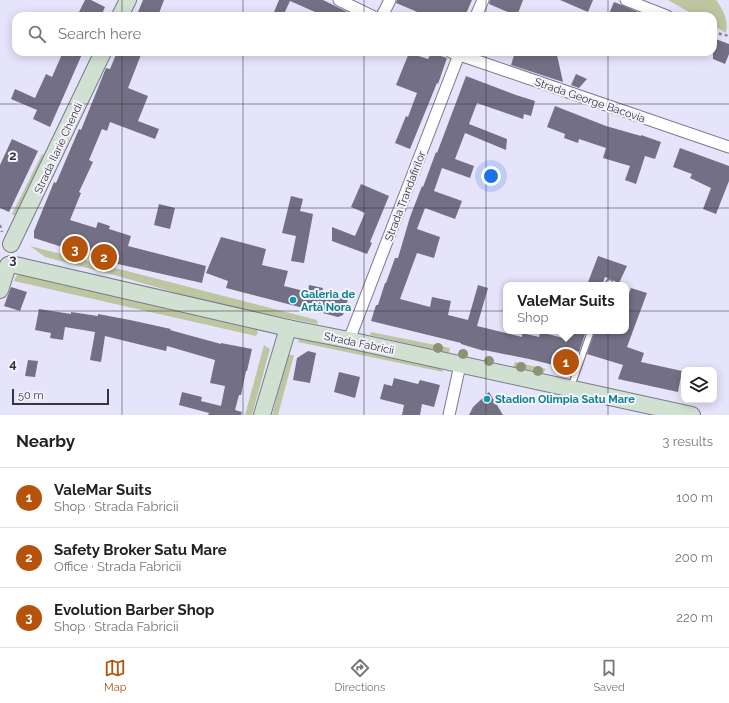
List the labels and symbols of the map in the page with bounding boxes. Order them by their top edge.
street label: Strada George Bacovia [533,75,647,126]
street label: Strada Ilarie Chendi [32,101,85,196]
text: 2 [9,148,17,163]
street label: Strada Trandafirilor [382,149,429,243]
your location [481,166,501,186]
pin: 3 [62,234,88,264]
pin: 2 [91,242,117,272]
text: 3 [9,252,17,267]
place label: Galeria de Artă Nora [301,288,355,314]
marker: Galeria de Artă Nora [288,295,298,305]
street label: Strada Fabricii [323,330,395,357]
pin: 1 [553,347,579,377]
text: 4 [9,356,17,371]
scale bar [12,387,109,406]
place label: Stadion Olimpia Satu Mare [495,393,635,406]
marker: Stadion Olimpia Satu Mare [482,394,492,404]

